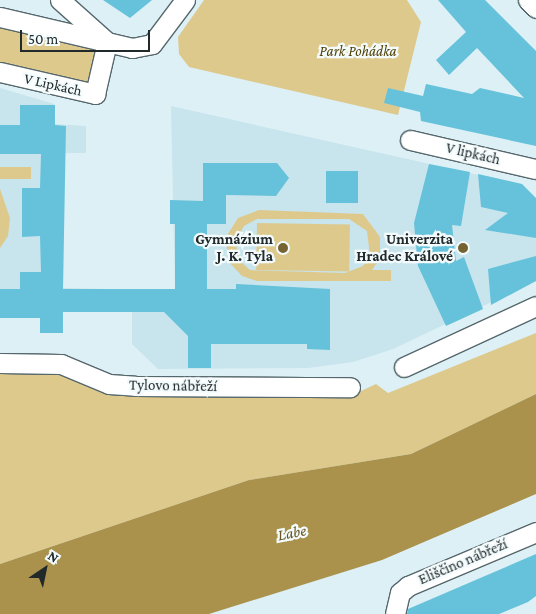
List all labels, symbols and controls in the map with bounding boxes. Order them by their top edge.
scale bar [22,20,152,52]
text: 50 m [28,31,58,47]
park label: Park Pohádka [319,43,397,61]
street label: V Lipkách [22,70,84,100]
street label: V lipkách [444,139,502,169]
place label: Gymnázium J. K. Tyla [195,230,273,265]
place label: Univerzita Hradec Králové [356,230,453,265]
marker: Gymnázium J. K. Tyla [277,242,289,254]
marker: Univerzita Hradec Králové [457,242,469,254]
street label: Tylovo nábřeží [129,376,217,396]
water label: Labe [276,521,308,545]
street label: Eliščino nábřeží [416,535,510,589]
north arrow [20,544,70,594]
text: N [45,547,62,566]

